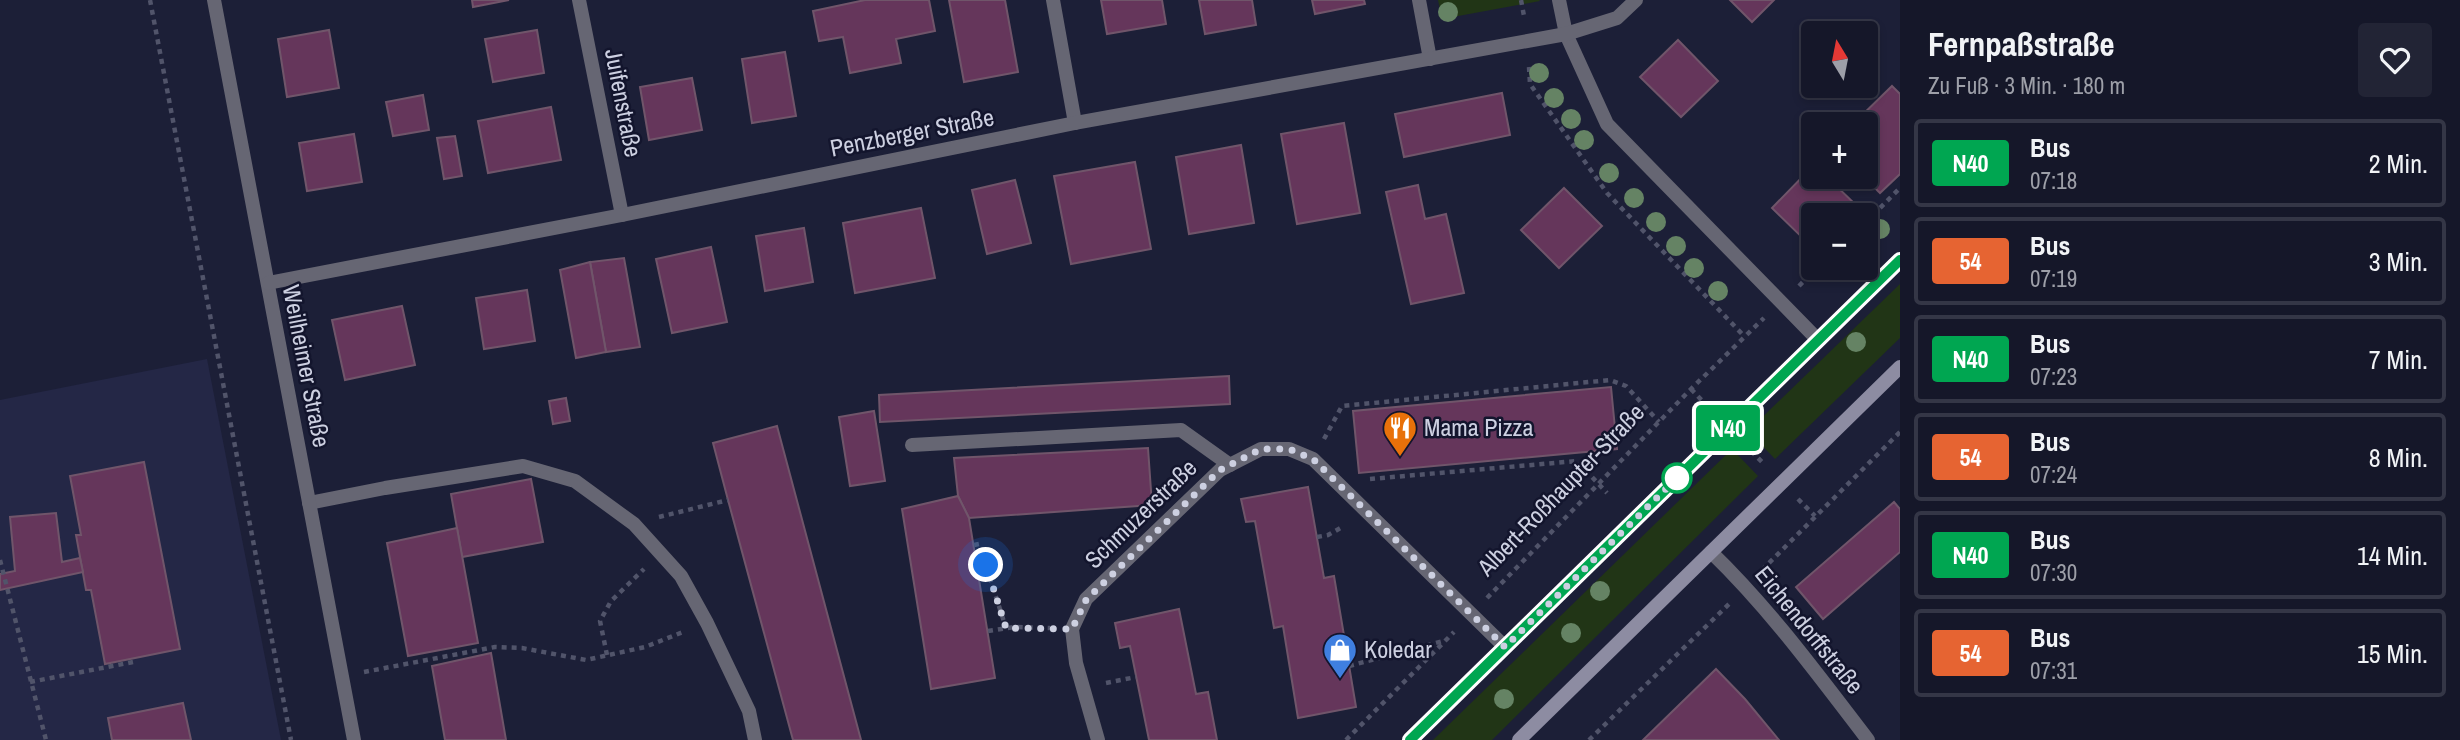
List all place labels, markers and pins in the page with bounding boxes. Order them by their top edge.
restaurant icon: Mama Pizza [1381,409,1419,458]
place label: Mama Pizza [1424,411,1533,443]
unlabelled marker [1662,463,1692,493]
shop icon: Koledar [1321,631,1359,680]
place label: Koledar [1364,633,1432,665]

